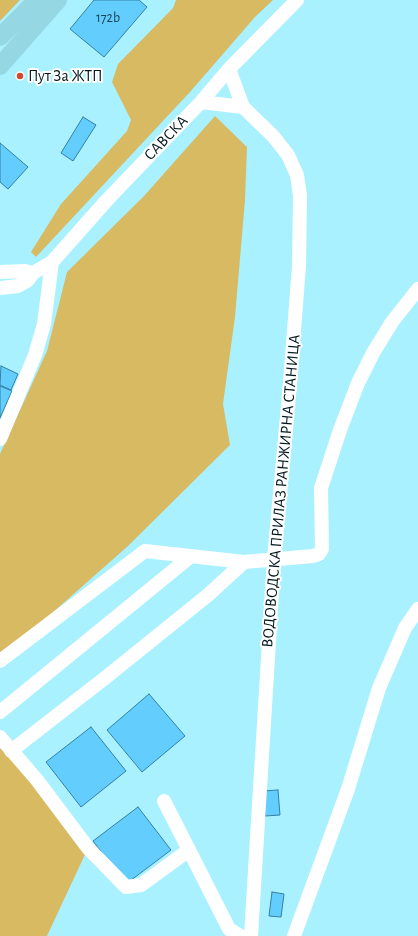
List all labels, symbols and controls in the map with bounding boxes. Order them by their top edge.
house number: 172b [96,10,120,26]
place label: Пут За ЖТП [28,66,103,86]
marker: Пут За ЖТП [15,71,25,81]
street label: САВСКА [140,112,192,164]
street label: ВОДОВОДСКА ПРИЛАЗ РАНЖИРНА СТАНИЦА [258,334,304,648]

